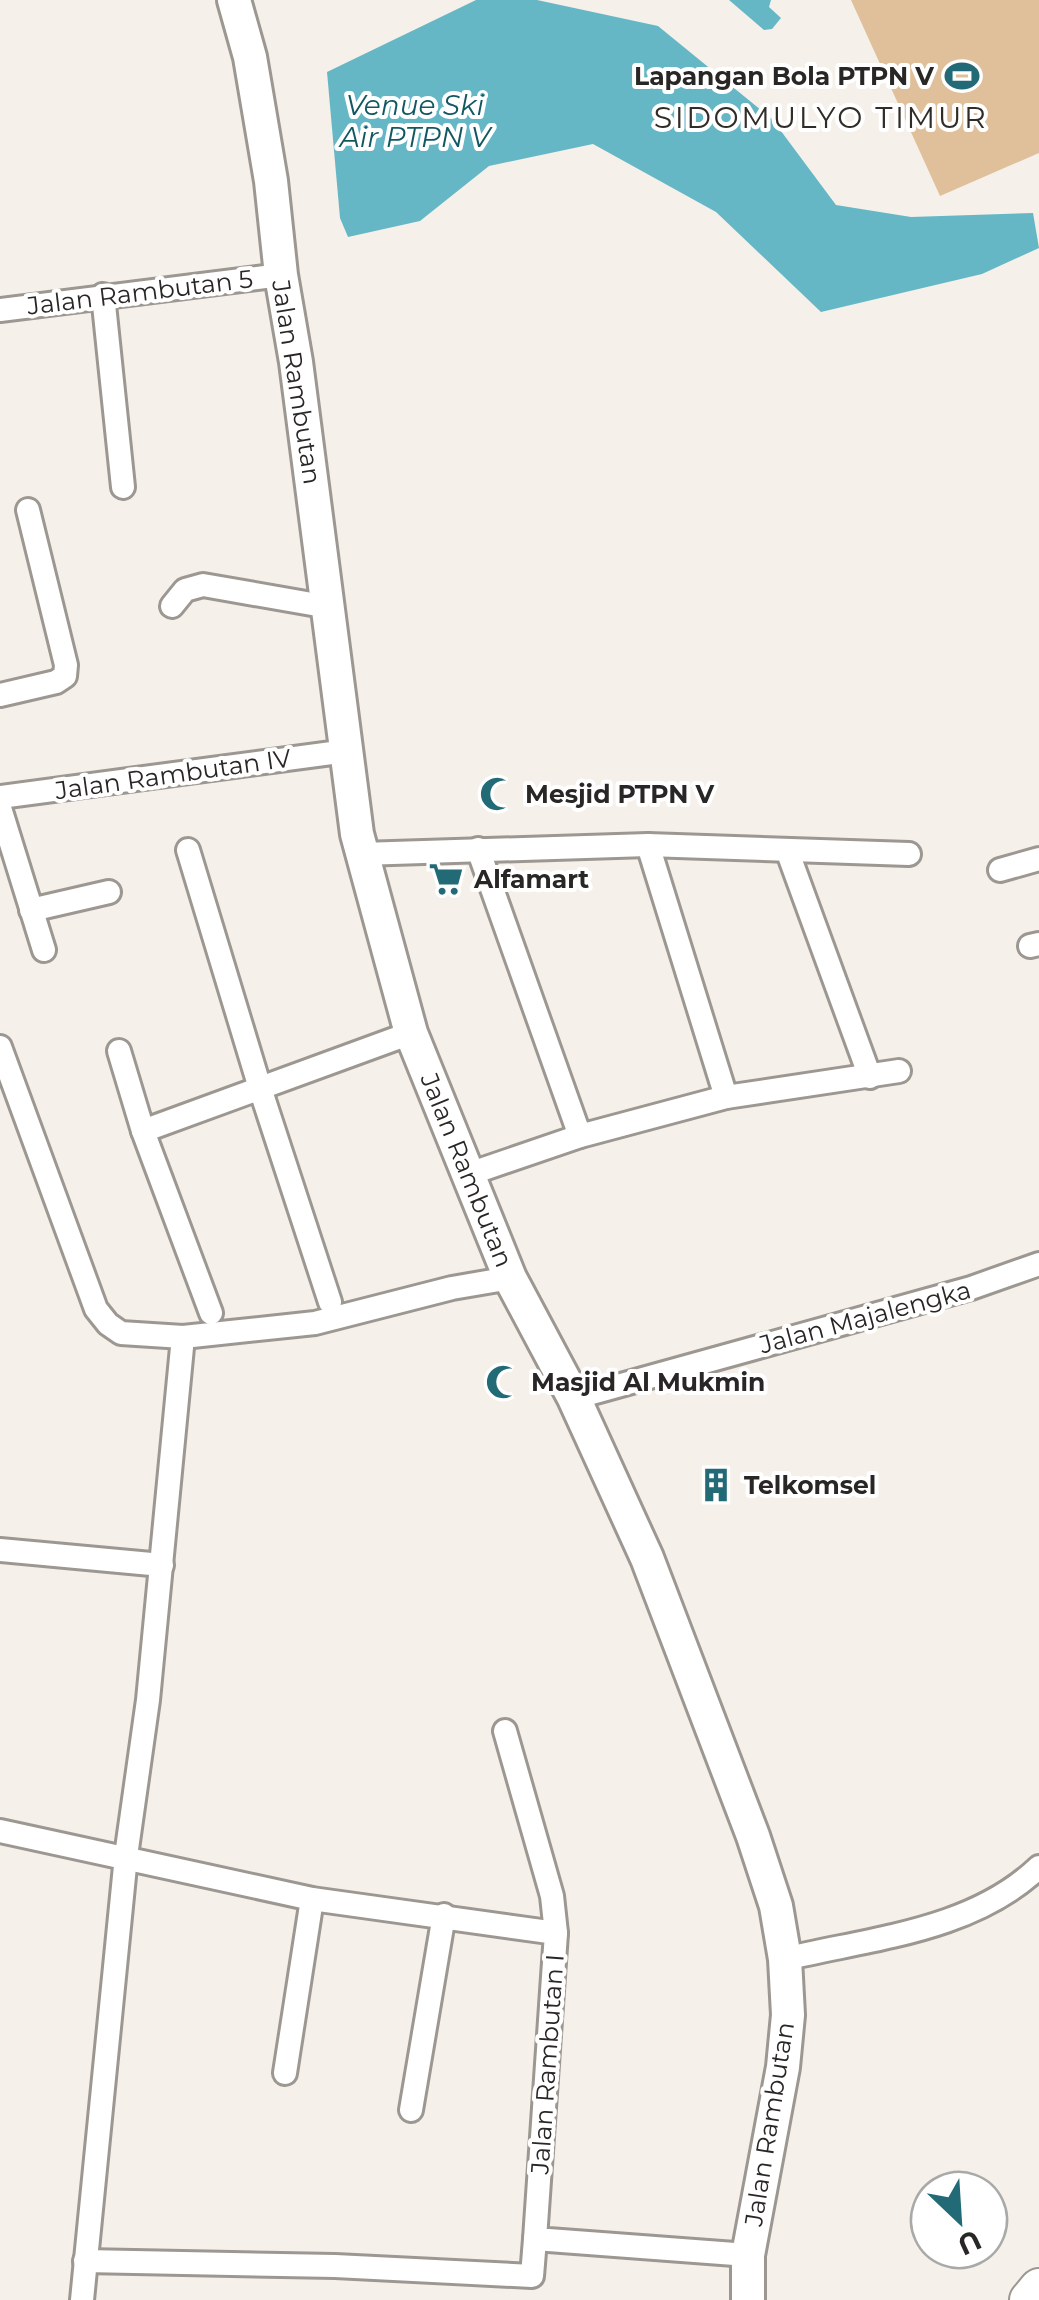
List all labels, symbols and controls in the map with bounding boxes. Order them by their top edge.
sports icon: Lapangan Bola PTPN V [943,57,981,95]
place label: Lapangan Bola PTPN V [634,61,934,91]
water label: Venue Ski Air PTPN V [338,88,493,154]
district label: SIDOMULYO TIMUR [654,99,988,136]
street label: Jalan Rambutan 5 [24,263,255,321]
street label: Jalan Rambutan [266,277,328,486]
street label: Jalan Rambutan IV [52,743,293,806]
mosque icon: Mesjid PTPN V [478,775,516,813]
place label: Mesjid PTPN V [525,779,715,809]
supermarket icon: Alfamart [427,860,465,898]
place label: Alfamart [473,864,589,894]
street label: Jalan Rambutan [414,1068,520,1271]
street label: Jalan Majalengka [755,1274,974,1360]
mosque icon: Masjid Al Mukmin [484,1363,522,1401]
place label: Masjid Al Mukmin [531,1367,765,1397]
building icon: Telkomsel [697,1466,735,1504]
place label: Telkomsel [744,1470,876,1500]
street label: Jalan Rambutan I [524,1953,570,2176]
street label: Jalan Rambutan [738,2020,800,2229]
north arrow [909,2170,1009,2270]
text: U [952,2223,987,2263]

